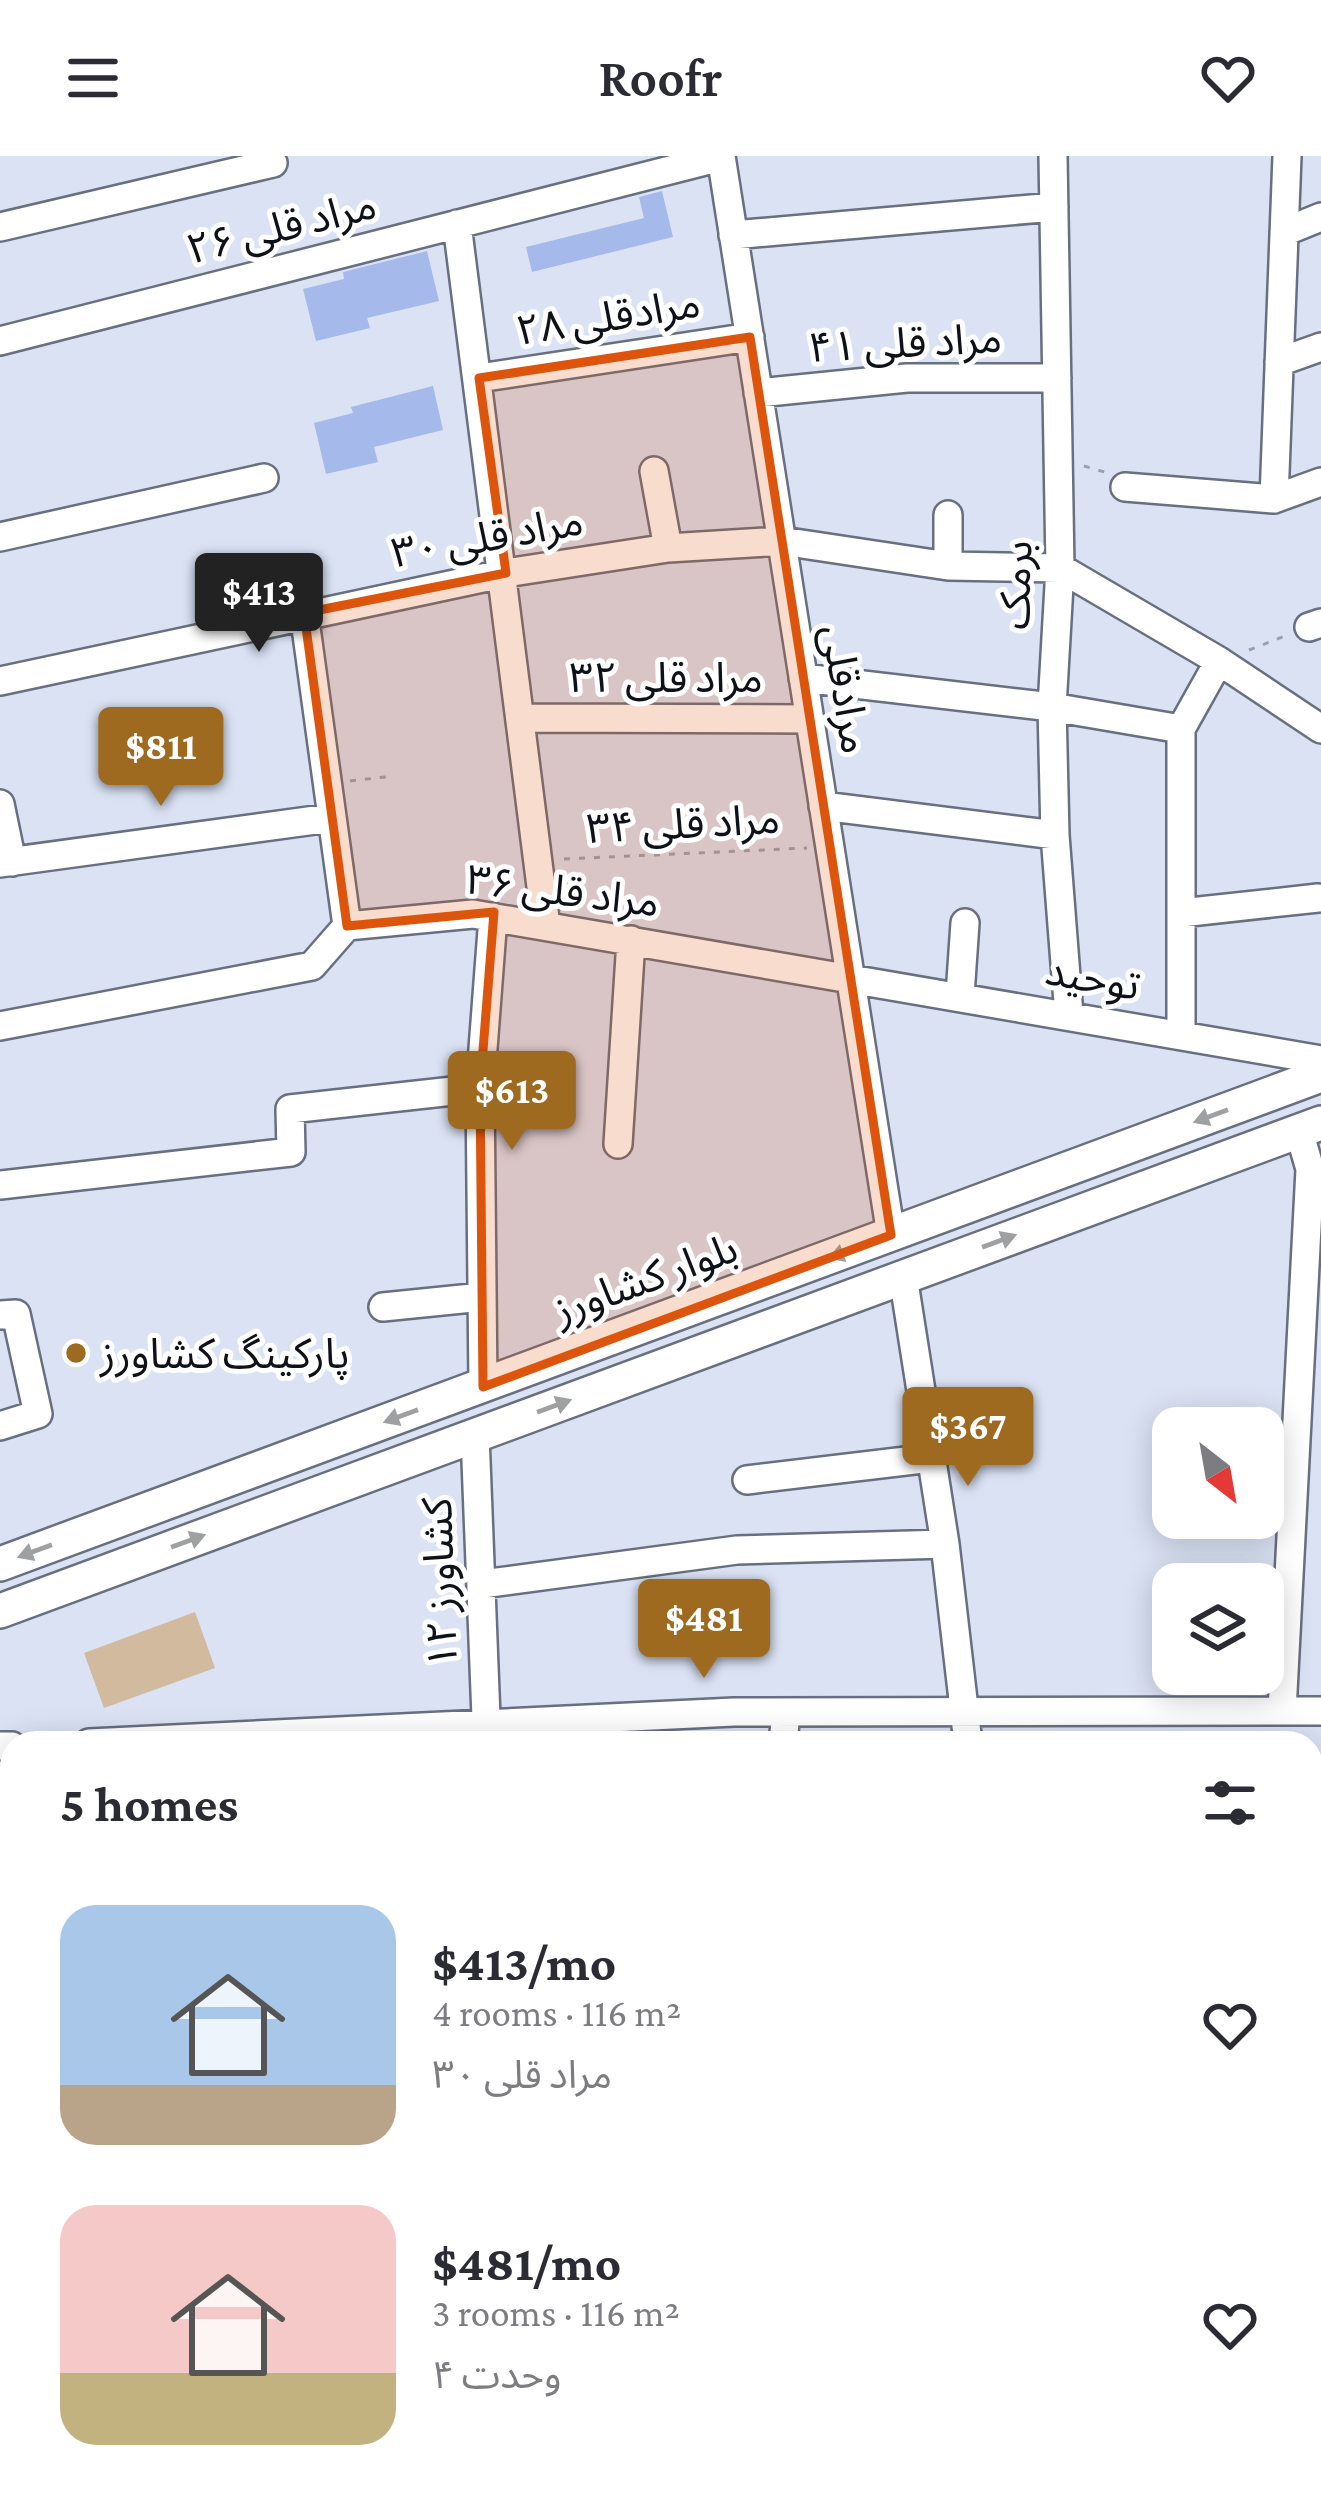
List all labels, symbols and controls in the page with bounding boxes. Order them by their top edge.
icon: menu [60,45,126,111]
icon: heart [1195,45,1261,111]
text: Roofr [599,48,722,108]
street label: مراد قلی ۲۶ [181,180,381,274]
street label: مرادقلی ۲۸ [513,279,704,355]
street label: مراد قلی ۴۱ [807,314,1003,372]
street label: مراد قلی ۳۰ [388,497,587,577]
street label: برمک [990,540,1042,630]
pin: $413 [188,553,330,655]
text: $413 [222,570,296,613]
street label: مرادقلی [812,621,880,757]
street label: مراد قلی ۳۲ [569,654,763,702]
pin: $811 [90,707,232,809]
text: $811 [125,724,197,767]
street label: مراد قلی ۳۴ [585,795,781,853]
street label: مراد قلی ۳۶ [464,855,662,927]
street label: توحید [1042,946,1144,1010]
pin: $613 [441,1051,583,1153]
text: $613 [475,1068,549,1111]
one-way arrow [1193,1108,1229,1126]
street label: بلوار کشاورز [545,1224,744,1335]
one-way arrow [981,1231,1017,1249]
one-way arrow [828,1244,864,1262]
place label: پارکینگ کشاورز [98,1330,350,1380]
marker: پارکینگ کشاورز [63,1340,89,1366]
pin: $367 [897,1387,1039,1489]
one-way arrow [536,1395,572,1414]
text: $367 [929,1404,1007,1447]
north arrow [1152,1407,1284,1539]
map controls [1152,1407,1284,1695]
one-way arrow [383,1408,419,1427]
street label: کشاورز ۱۲ [413,1496,467,1669]
one-way arrow [171,1531,207,1550]
one-way arrow [17,1543,53,1562]
button: layers [1152,1563,1284,1695]
pin: $481 [633,1579,775,1681]
text: $481 [665,1596,743,1639]
icon: filters [1197,1770,1263,1836]
text: 5 homes [60,1775,238,1832]
text: $413/mo [432,1934,616,1991]
icon: home [156,1953,300,2097]
text: 4 rooms · 116 m² [432,1991,681,2034]
icon: heart [1197,1992,1263,2058]
text: مراد قلی ۳۰ [432,2053,612,2096]
text: $481/mo [432,2234,621,2291]
icon: home [156,2253,300,2397]
text: 3 rooms · 116 m² [432,2291,680,2334]
icon: heart [1197,2292,1263,2358]
text: وحدت ۴ [432,2353,562,2396]

